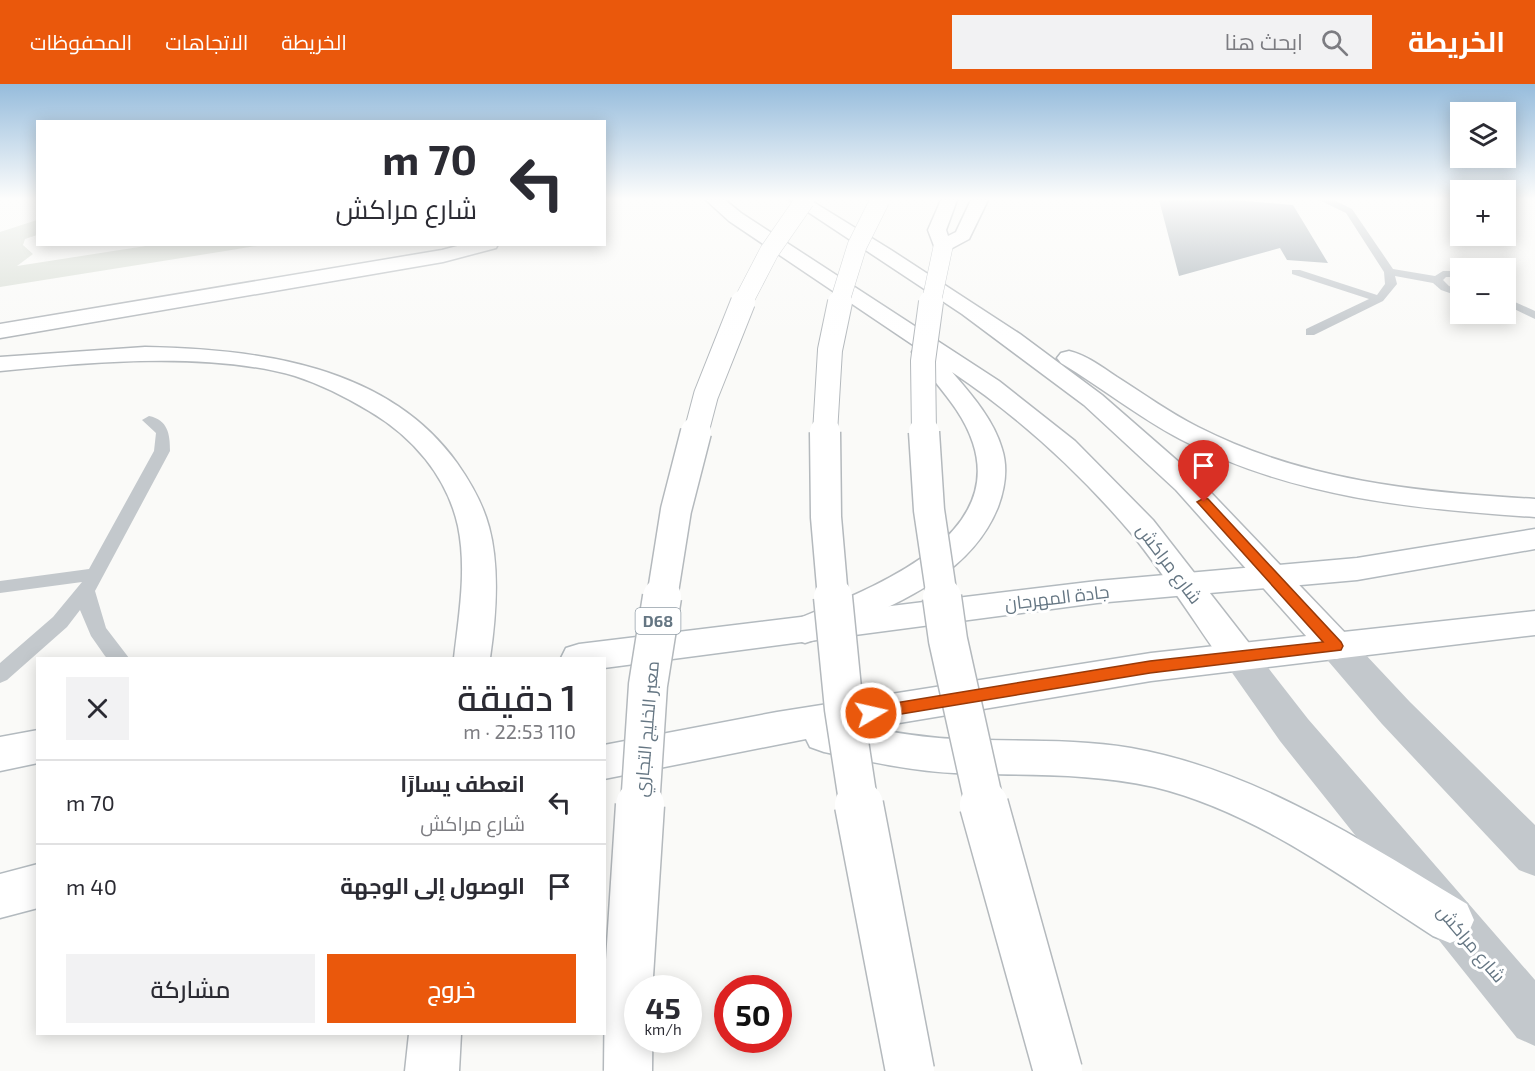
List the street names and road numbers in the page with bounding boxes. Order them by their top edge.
street label: شارع مراكش [1131,519,1207,609]
street label: جادة المهرجان [1003,580,1110,615]
road number: D68 [636,608,680,634]
street label: معبر الخليج التجاري [629,660,667,798]
street label: شارع مراكش [1431,900,1511,988]

